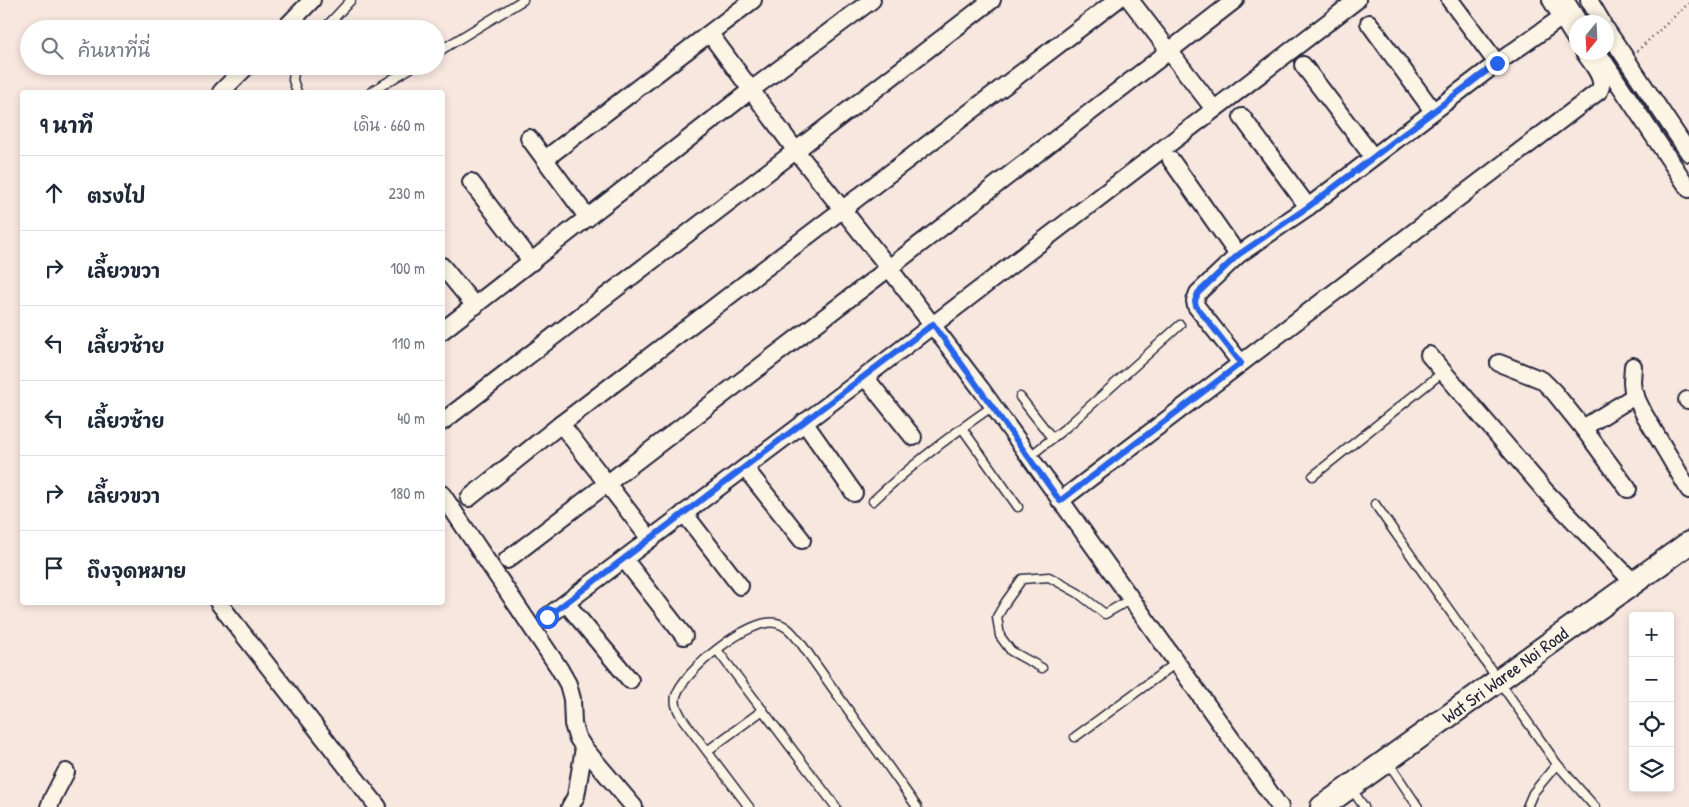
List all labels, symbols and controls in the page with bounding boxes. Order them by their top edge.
north arrow [1569,15,1614,60]
search box [20,20,445,75]
icon: search [38,34,66,62]
text: ค้นหาที่นี่ [78,37,150,63]
route end [1486,52,1509,75]
text: 9 นาที [40,111,93,140]
text: เดิน · 660 m [353,114,425,136]
icon: ahead [40,179,68,207]
text: 230 m [389,182,425,204]
text: ตรงไป [87,183,145,209]
icon: right [40,254,68,282]
text: 100 m [390,257,425,279]
text: เลี้ยวขวา [87,258,160,284]
icon: left [40,329,68,357]
text: 110 m [392,332,425,354]
text: เลี้ยวซ้าย [87,333,164,359]
icon: left [40,404,68,432]
text: 40 m [397,407,425,429]
text: เลี้ยวซ้าย [87,408,164,434]
icon: right [40,479,68,507]
text: 180 m [391,482,425,504]
text: เลี้ยวขวา [87,483,160,509]
icon: arrive [40,554,68,582]
text: ถึงจุดหมาย [87,558,186,584]
route start [536,606,559,629]
map controls [1629,612,1674,792]
button: + [1629,612,1674,657]
street label: Wat Sri Waree Noi Road [1437,621,1573,729]
button: − [1629,657,1674,702]
button: locate [1629,702,1674,747]
button: layers [1629,747,1674,792]

